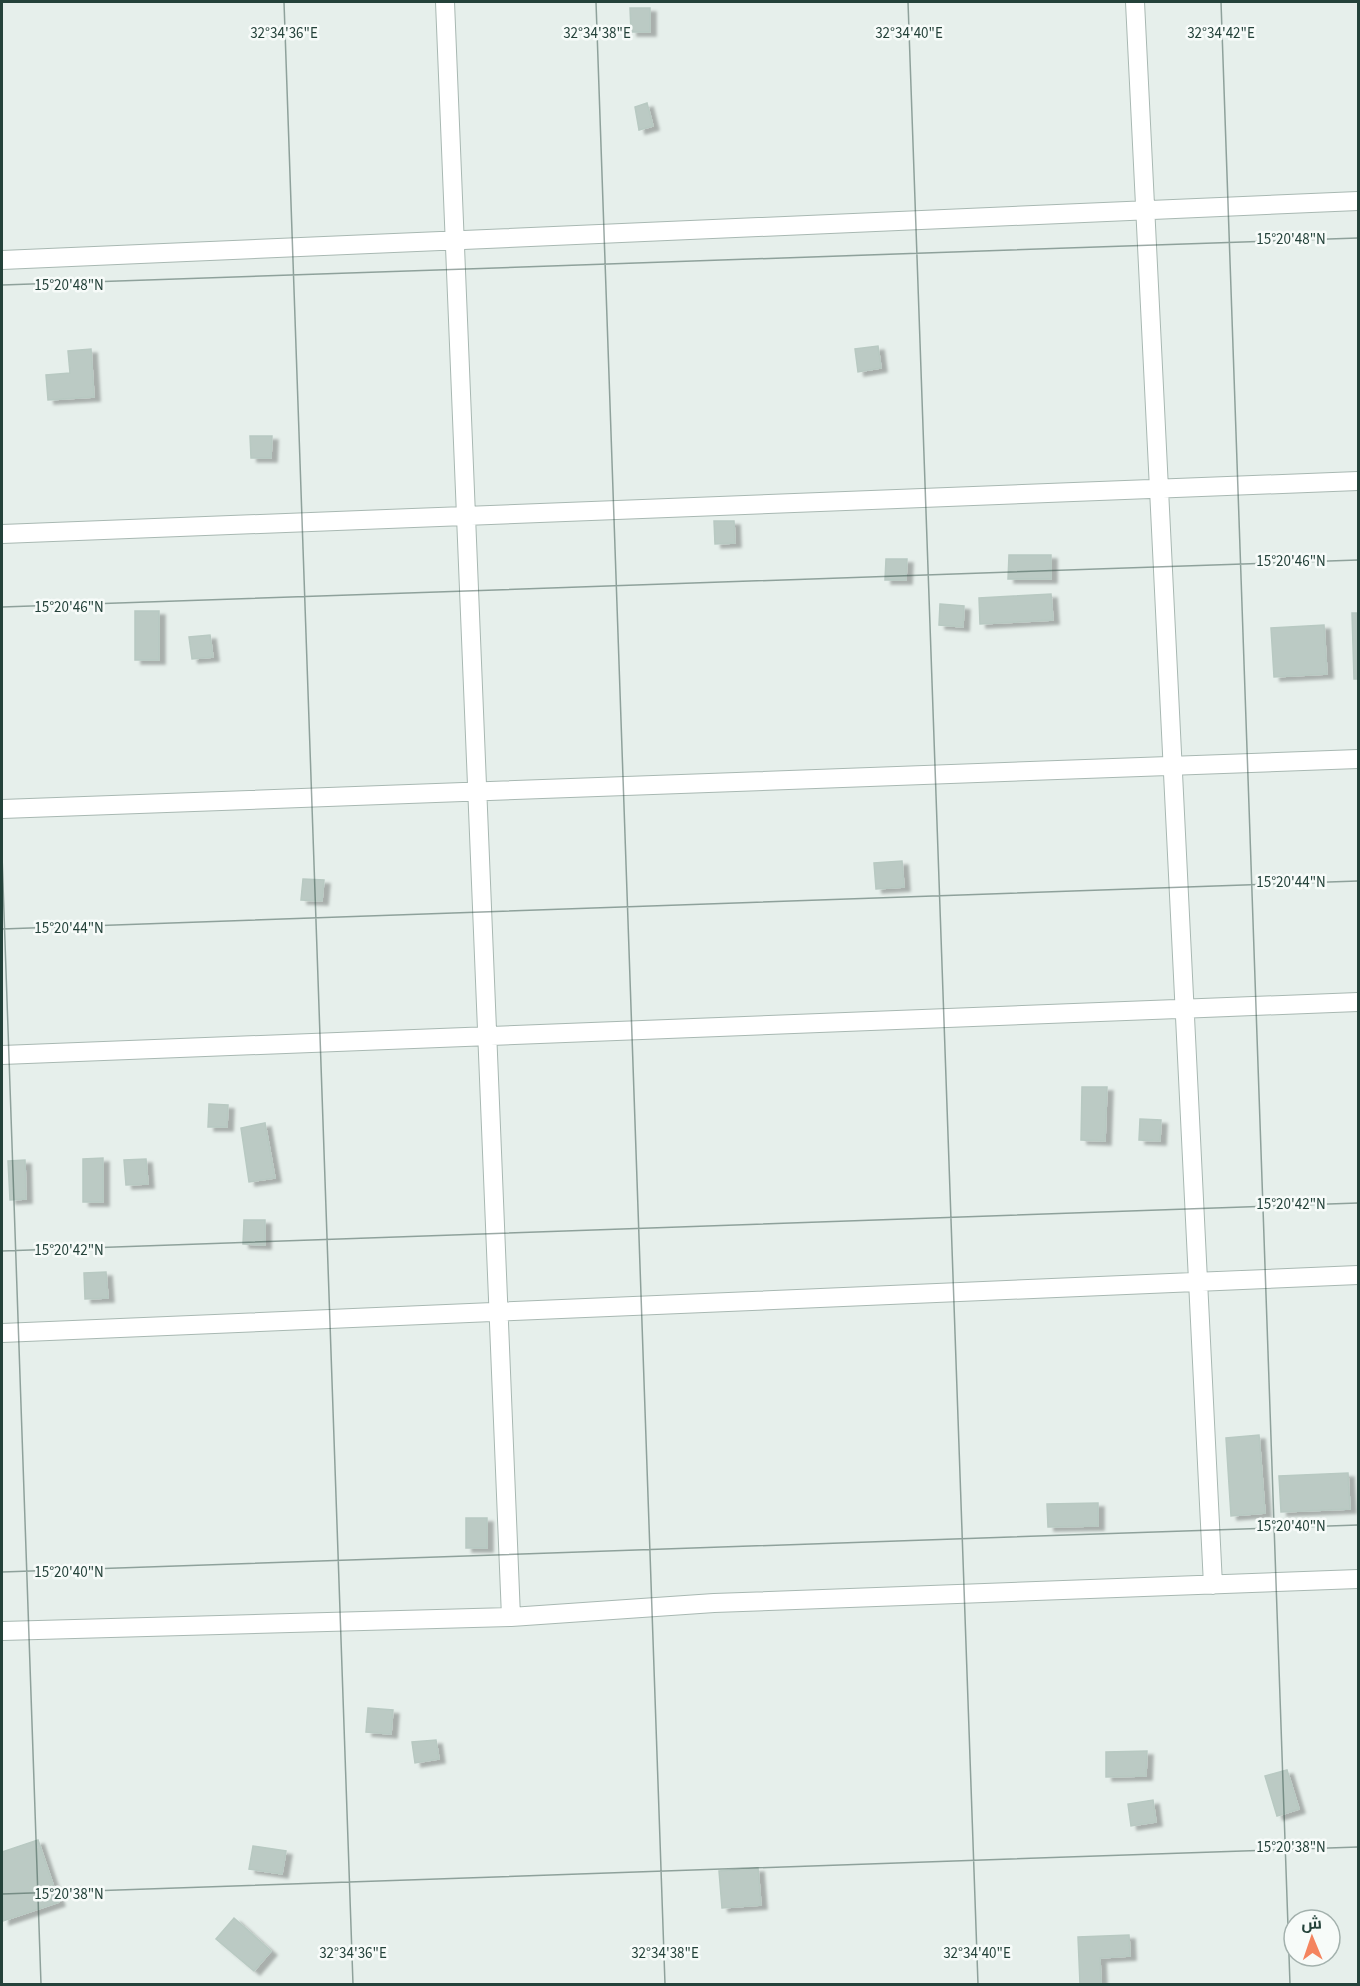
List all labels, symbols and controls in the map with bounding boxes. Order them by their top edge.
text: 32°34'36"E [250,23,318,44]
text: 32°34'38"E [563,23,631,44]
text: 32°34'40"E [875,23,943,44]
text: 32°34'42"E [1187,23,1255,44]
text: 15°20'48"N [1256,229,1326,250]
text: 15°20'48"N [34,275,104,296]
text: 15°20'46"N [1256,551,1326,572]
text: 15°20'46"N [34,597,104,618]
text: 15°20'44"N [1256,872,1326,893]
text: 15°20'44"N [34,918,104,939]
text: 15°20'42"N [1256,1194,1326,1215]
text: 15°20'42"N [34,1240,104,1261]
text: 15°20'40"N [1256,1516,1326,1537]
text: 15°20'40"N [34,1562,104,1583]
text: 15°20'38"N [1256,1837,1326,1858]
text: 15°20'38"N [34,1884,104,1905]
north arrow [1282,1908,1342,1968]
text: ش [1301,1913,1322,1935]
text: 32°34'36"E [319,1943,387,1964]
text: 32°34'38"E [631,1943,699,1964]
text: 32°34'40"E [943,1943,1011,1964]

